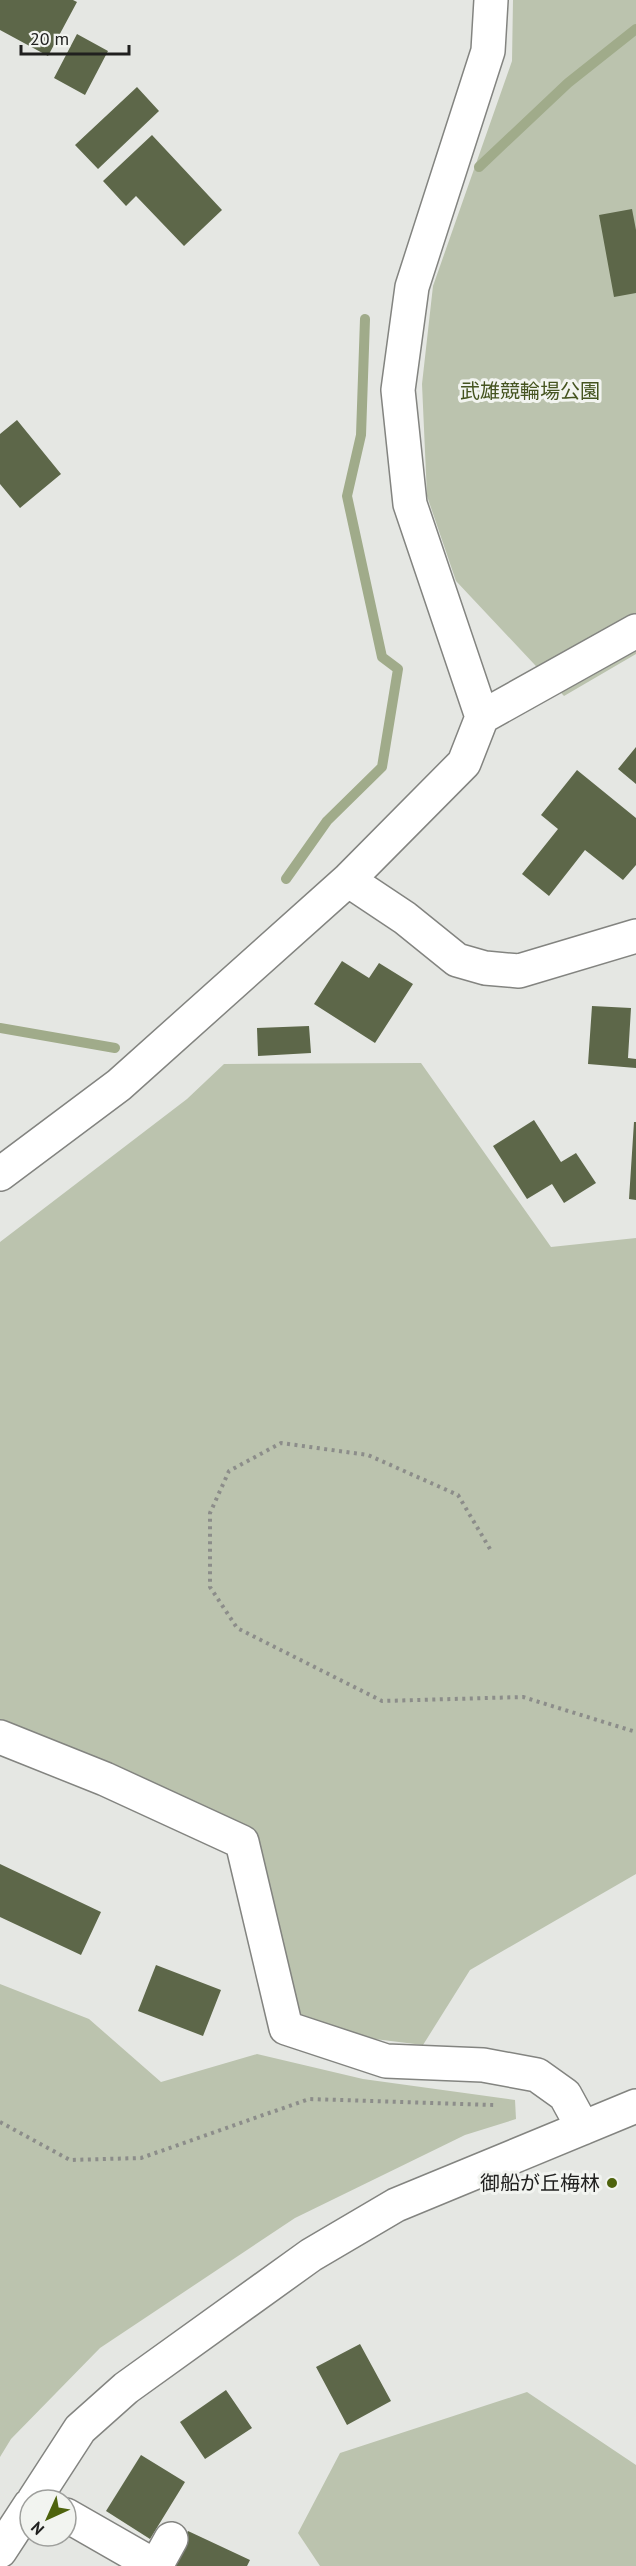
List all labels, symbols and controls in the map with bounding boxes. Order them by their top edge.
scale bar [21,18,129,56]
text: 20 m [30,27,69,50]
park label: 武雄競輪場公園 [460,378,600,404]
place label: 御船が丘梅林 [480,2170,600,2196]
marker: 御船が丘梅林 [605,2176,619,2190]
north arrow [18,2488,78,2548]
text: N [27,2518,48,2539]

